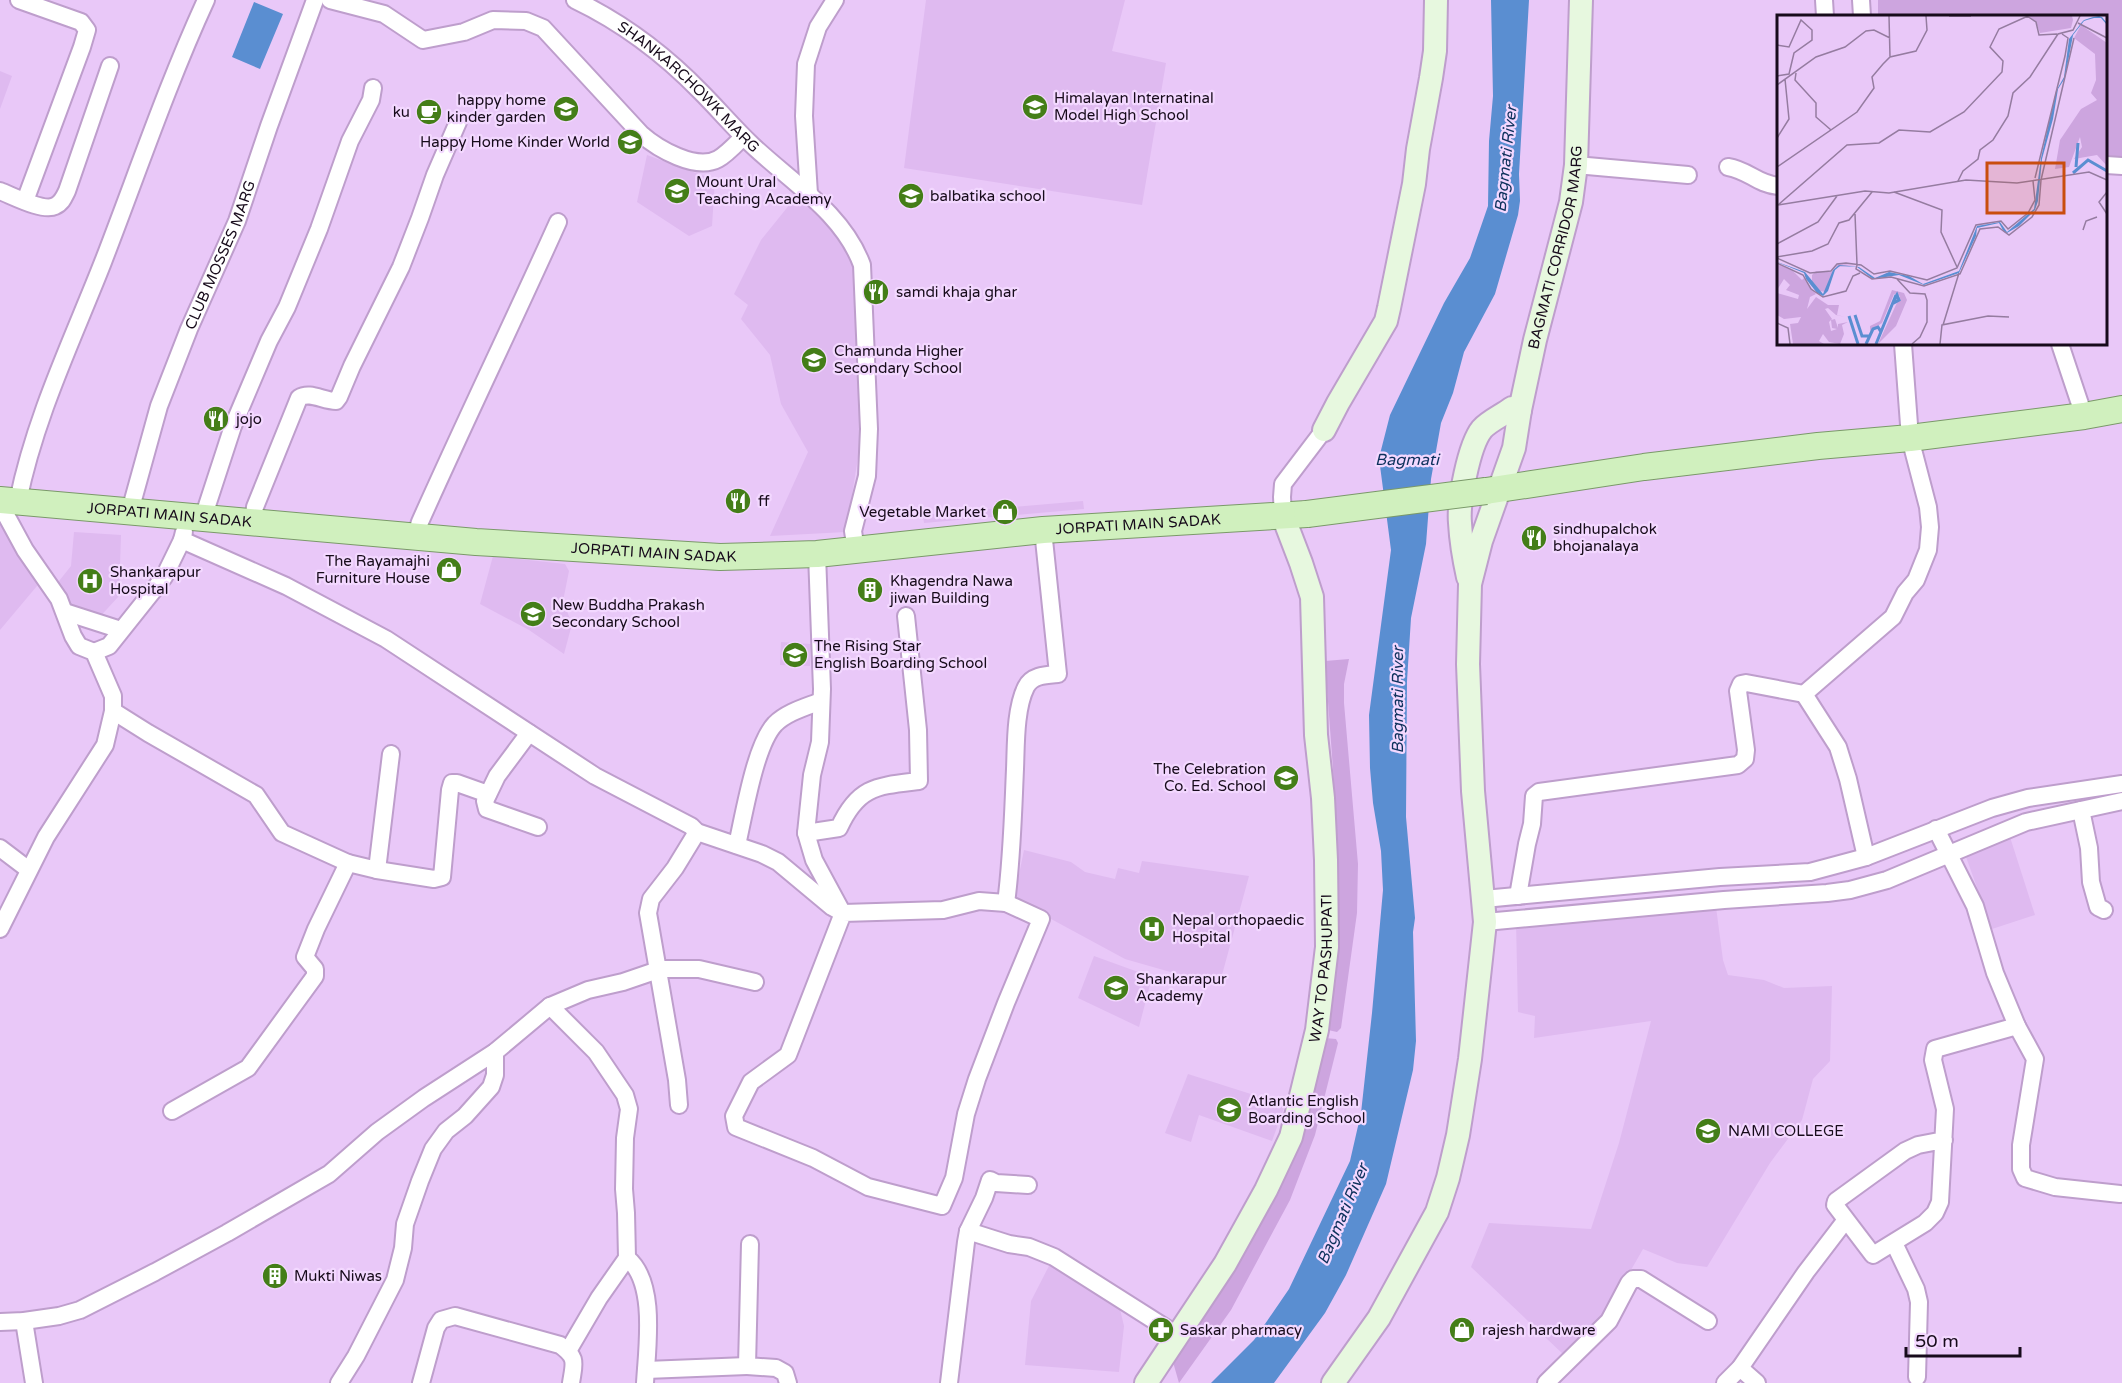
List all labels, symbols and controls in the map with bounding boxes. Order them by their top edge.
inset map [1777,15,2107,345]
street label: SHANKARCHOWK MARG [614,17,763,156]
place label: Himalayan Internatinal Model High School [1054,89,1214,124]
place label: happy home kinder garden [447,91,546,126]
school or university icon: Himalayan Internatinal Model High School [1020,92,1050,122]
school or university icon: happy home kinder garden [551,94,581,124]
cafe icon: ku [414,97,444,127]
place label: ku [393,103,410,121]
water label: Bagmati River [1490,103,1522,213]
school or university icon: Happy Home Kinder World [615,127,645,157]
place label: Happy Home Kinder World [420,133,610,151]
street label: BAGMATI CORRIDOR MARG [1524,145,1586,351]
place label: Mount Ural Teaching Academy [696,173,832,208]
school or university icon: Mount Ural Teaching Academy [662,176,692,206]
street label: CLUB MOSSES MARG [181,178,259,332]
school or university icon: balbatika school [896,181,926,211]
place label: balbatika school [930,187,1045,205]
restaurant icon: samdi khaja ghar [861,277,891,307]
place label: samdi khaja ghar [896,283,1017,301]
place label: Chamunda Higher Secondary School [834,342,964,377]
school or university icon: Chamunda Higher Secondary School [799,345,829,375]
restaurant icon: jojo [201,404,231,434]
place label: jojo [235,410,262,428]
water label: Bagmati [1375,450,1441,470]
restaurant icon: ff [723,486,753,516]
place label: ff [758,492,770,510]
shop icon: Vegetable Market [990,497,1020,527]
street label: JORPATI MAIN SADAK [86,499,253,531]
place label: Vegetable Market [859,503,986,521]
street label: JORPATI MAIN SADAK [1055,510,1221,538]
place label: sindhupalchok bhojanalaya [1553,520,1657,555]
restaurant icon: sindhupalchok bhojanalaya [1519,523,1549,553]
street label: JORPATI MAIN SADAK [571,539,737,566]
place label: The Rayamajhi Furniture House [316,552,430,587]
shop icon: The Rayamajhi Furniture House [434,555,464,585]
place label: Shankarapur Hospital [110,563,201,598]
hospital icon: Shankarapur Hospital [75,566,105,596]
place label: Khagendra Nawa jiwan Building [889,572,1013,607]
building icon: Khagendra Nawa jiwan Building [855,575,885,605]
place label: New Buddha Prakash Secondary School [552,596,705,631]
school or university icon: New Buddha Prakash Secondary School [518,599,548,629]
place label: The Rising Star English Boarding School [814,637,987,672]
school or university icon: The Rising Star English Boarding School [780,640,810,670]
water label: Bagmati River [1388,645,1408,753]
place label: The Celebration Co. Ed. School [1153,760,1266,795]
school or university icon: The Celebration Co. Ed. School [1271,763,1301,793]
street label: WAY TO PASHUPATI [1305,894,1336,1045]
place label: Nepal orthopaedic Hospital [1172,911,1304,946]
hospital icon: Nepal orthopaedic Hospital [1137,914,1167,944]
place label: Shankarapur Academy [1136,970,1227,1005]
school or university icon: Shankarapur Academy [1101,973,1131,1003]
place label: Atlantic English Boarding School [1248,1092,1365,1127]
school or university icon: Atlantic English Boarding School [1214,1095,1244,1125]
school or university icon: NAMI COLLEGE [1693,1116,1723,1146]
place label: NAMI COLLEGE [1728,1122,1844,1140]
water label: Bagmati River [1313,1159,1374,1267]
building icon: Mukti Niwas [260,1261,290,1291]
place label: Mukti Niwas [294,1267,382,1285]
pharmacy icon: Saskar pharmacy [1146,1315,1176,1345]
shop icon: rajesh hardware [1447,1315,1477,1345]
scale bar [1906,1320,2020,1358]
place label: Saskar pharmacy [1180,1321,1302,1339]
place label: rajesh hardware [1482,1321,1596,1339]
text: 50 m [1915,1330,1959,1352]

